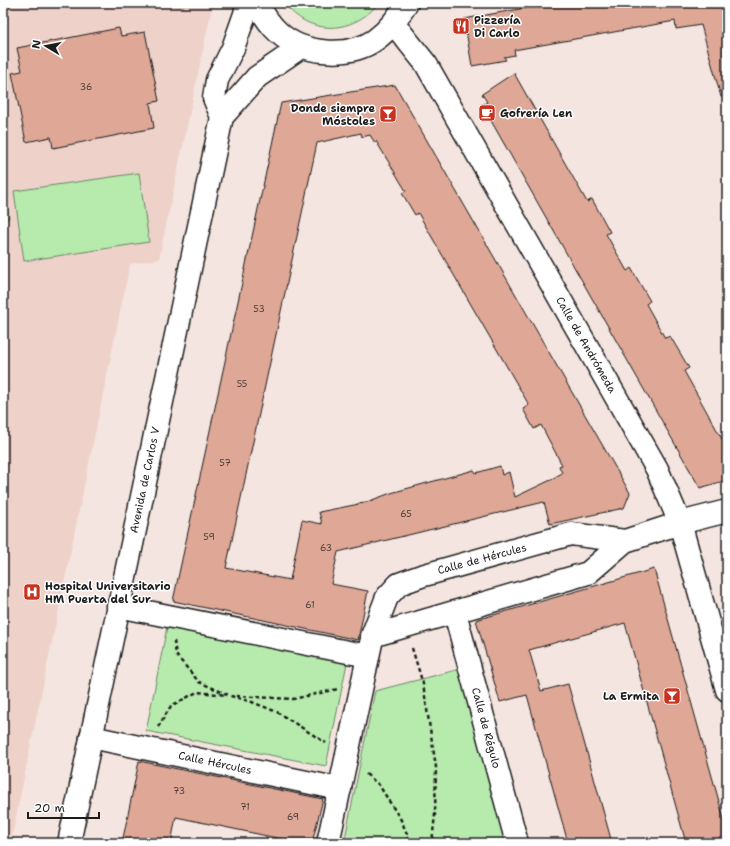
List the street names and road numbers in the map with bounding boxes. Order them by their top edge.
street label: Calle de Andrómeda [552,294,620,396]
street label: Avenida de Carlos V [126,425,164,534]
street label: Calle de Hércules [436,540,528,578]
street label: Calle de Régulo [468,686,504,770]
street label: Calle Hércules [177,748,253,778]

